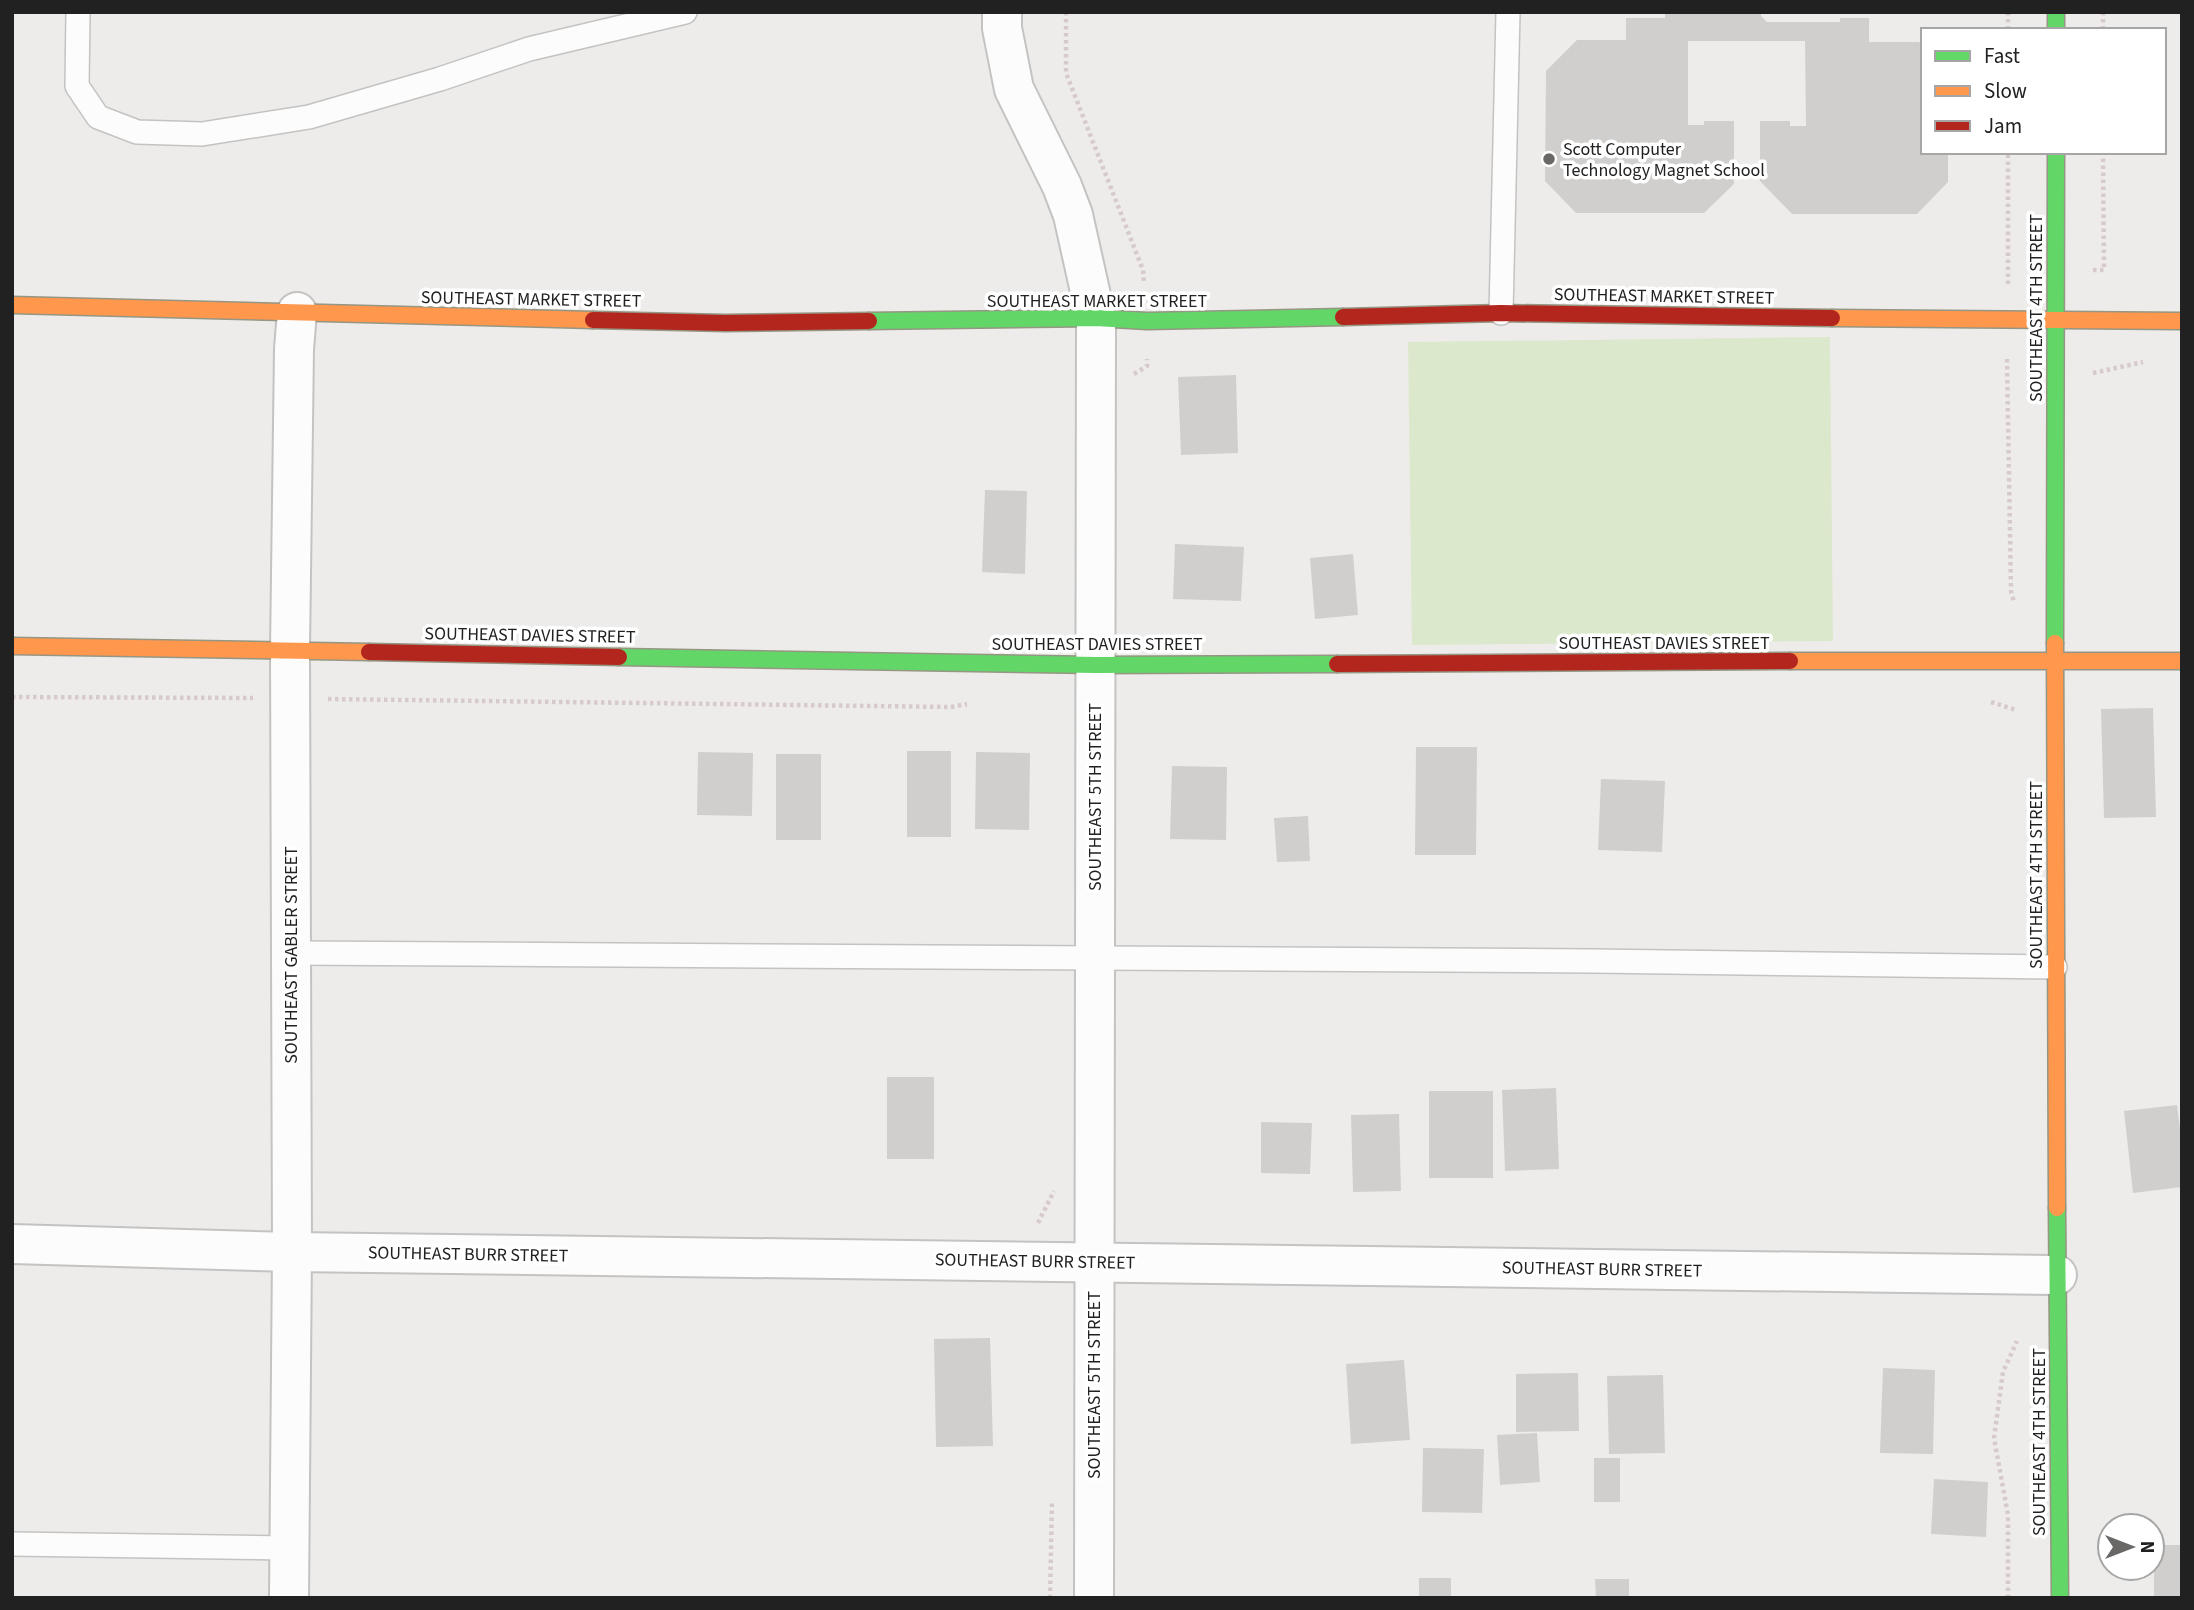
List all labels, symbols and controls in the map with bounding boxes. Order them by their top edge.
legend [1921,28,2166,154]
text: Fast [1984,41,2020,71]
text: Slow [1984,76,2027,106]
text: Jam [1984,111,2022,141]
place label: Scott Computer Technology Magnet School [1563,137,1765,183]
marker: Scott Computer Technology Magnet School [1541,151,1557,167]
street label: SOUTHEAST 4TH STREET [2024,214,2049,402]
street label: SOUTHEAST MARKET STREET [1554,282,1775,311]
street label: SOUTHEAST MARKET STREET [421,285,642,314]
street label: SOUTHEAST MARKET STREET [987,289,1208,314]
street label: SOUTHEAST DAVIES STREET [424,621,636,650]
street label: SOUTHEAST DAVIES STREET [1558,631,1770,656]
street label: SOUTHEAST DAVIES STREET [991,632,1203,657]
street label: SOUTHEAST 5TH STREET [1083,703,1108,891]
street label: SOUTHEAST 4TH STREET [2024,781,2049,969]
street label: SOUTHEAST GABLER STREET [279,846,304,1064]
street label: SOUTHEAST BURR STREET [368,1240,569,1269]
street label: SOUTHEAST BURR STREET [935,1247,1136,1276]
street label: SOUTHEAST BURR STREET [1502,1255,1703,1284]
street label: SOUTHEAST 5TH STREET [1082,1291,1107,1479]
street label: SOUTHEAST 4TH STREET [2027,1348,2052,1536]
north arrow [2096,1512,2166,1582]
text: N [2133,1541,2160,1553]

